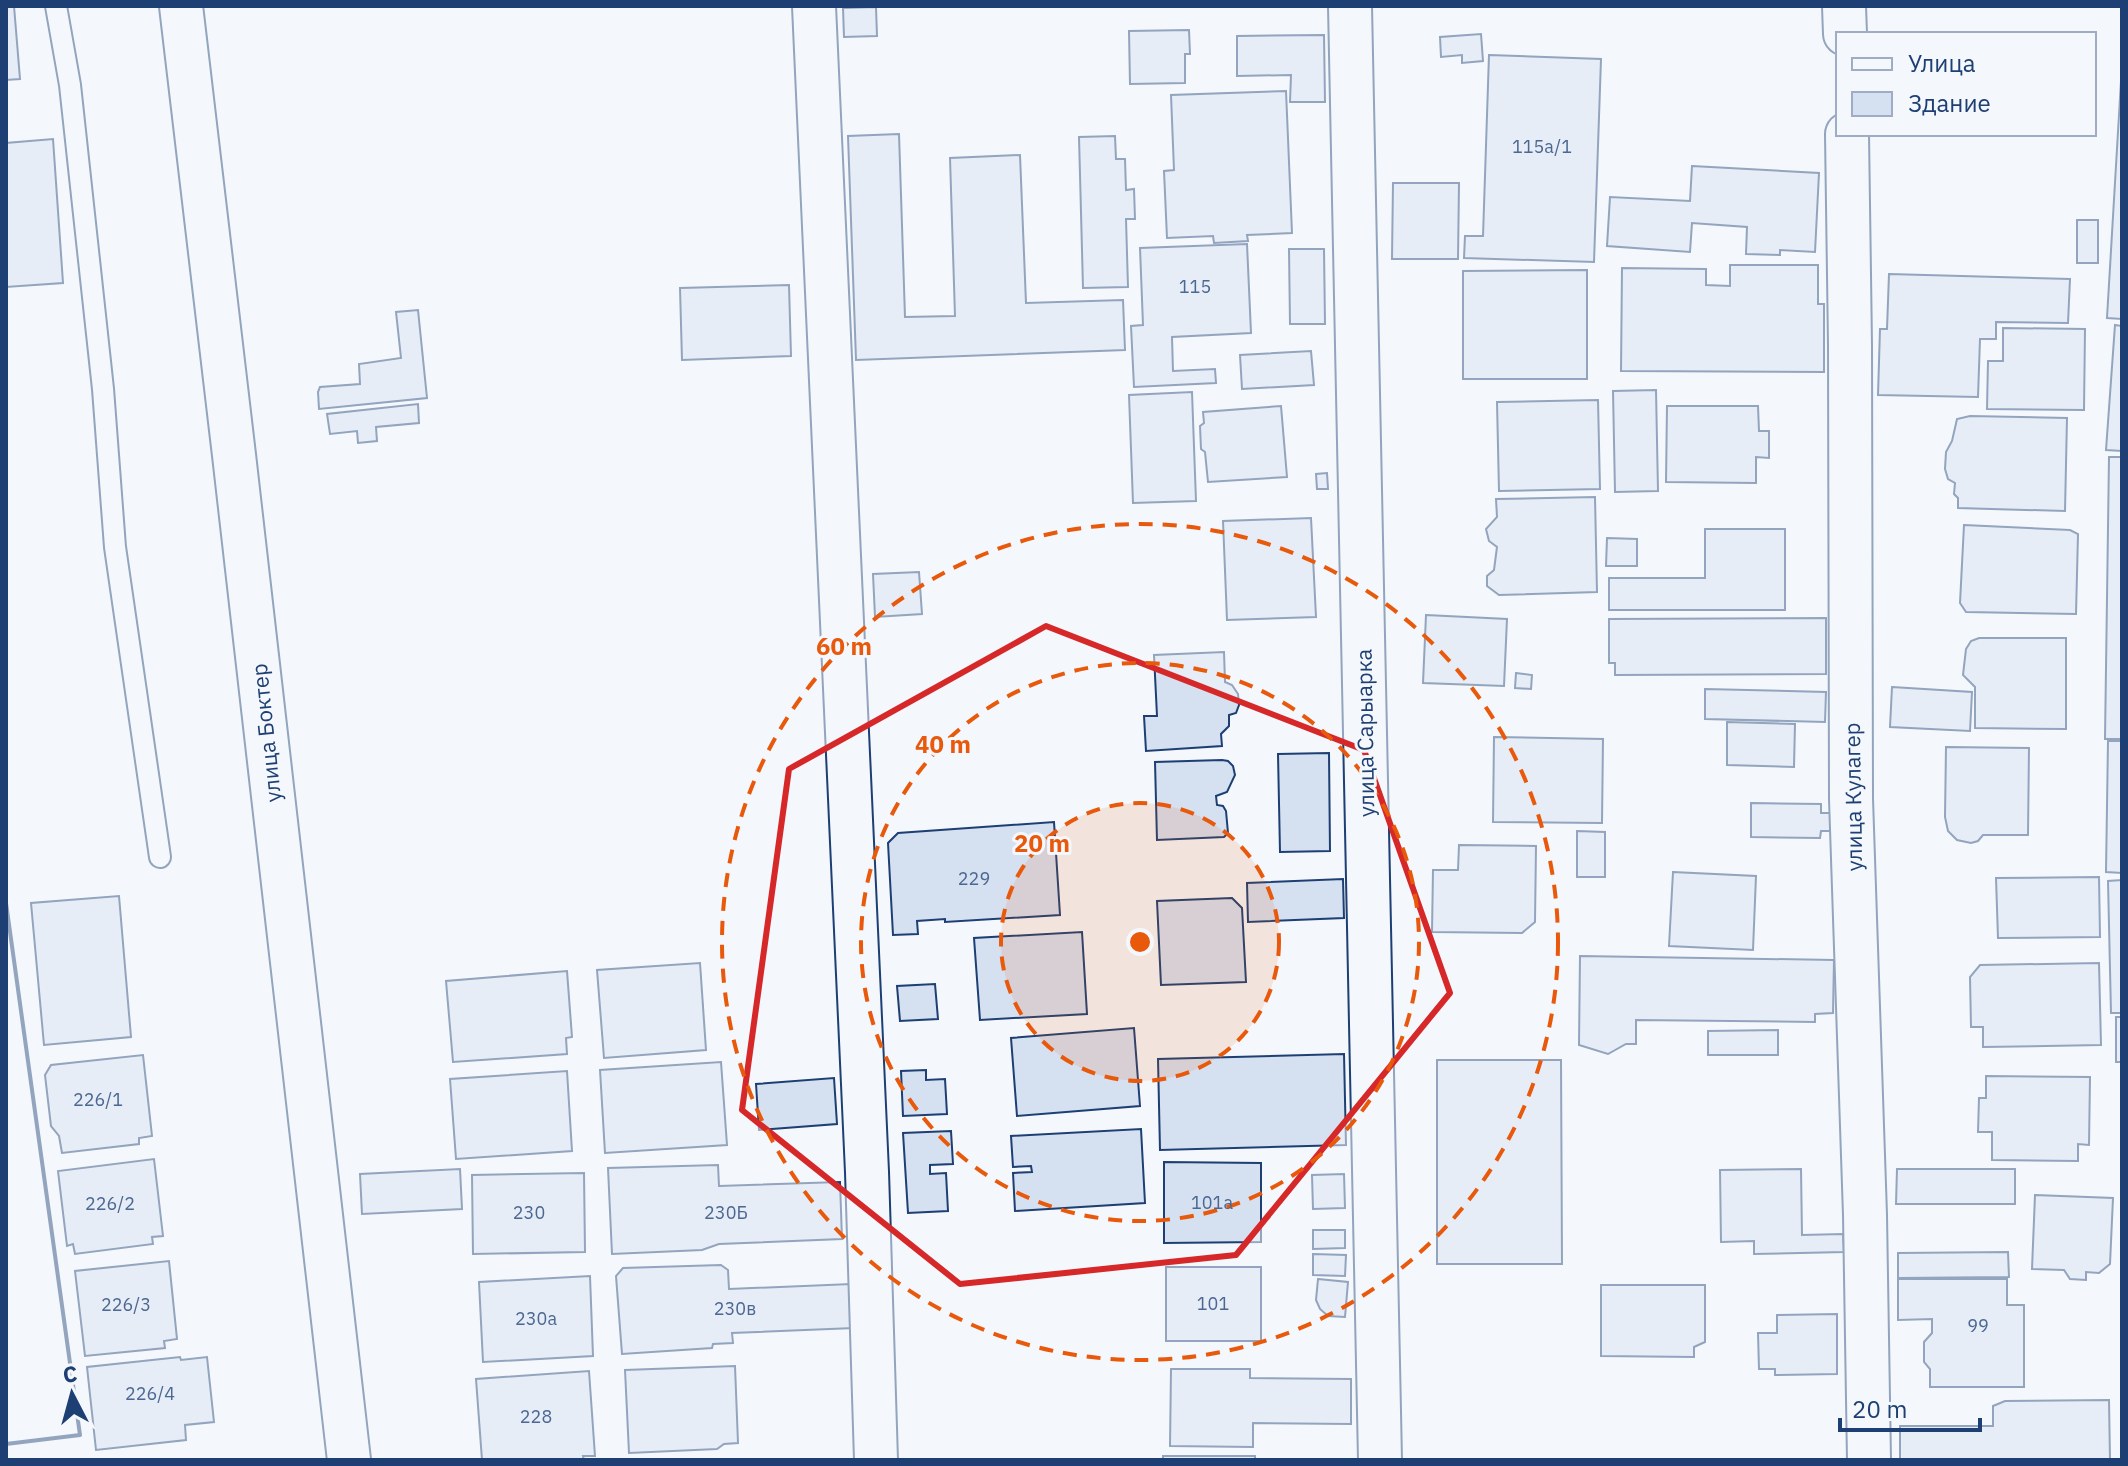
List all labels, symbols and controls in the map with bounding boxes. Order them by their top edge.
legend [1836,32,2096,136]
text: Улица [1908,47,1976,79]
text: Здание [1908,87,1991,119]
house number: 115а/1 [1512,135,1572,158]
house number: 115 [1179,275,1211,298]
text: 60 m [816,630,872,662]
street label: улица Сарыарка [1349,648,1380,817]
street label: улица Боктер [244,662,287,804]
street label: улица Кулагер [1837,722,1868,872]
text: 40 m [915,728,971,760]
text: 20 m [1014,827,1070,859]
house number: 229 [958,867,990,890]
centre of rings [1126,928,1154,956]
house number: 226/1 [73,1088,123,1111]
house number: 101а [1191,1191,1233,1214]
house number: 226/2 [85,1192,135,1215]
house number: 230 [513,1201,545,1224]
house number: 230Б [704,1201,748,1224]
house number: 101 [1197,1292,1229,1315]
house number: 226/3 [101,1293,151,1316]
house number: 230в [714,1297,756,1320]
house number: 230а [515,1307,557,1330]
house number: 99 [1967,1314,1989,1337]
north arrow [32,1354,112,1434]
text: С [61,1358,78,1389]
house number: 226/4 [125,1382,175,1405]
scale bar [1840,1382,1980,1432]
text: 20 m [1852,1393,1907,1425]
house number: 228 [520,1405,552,1428]

